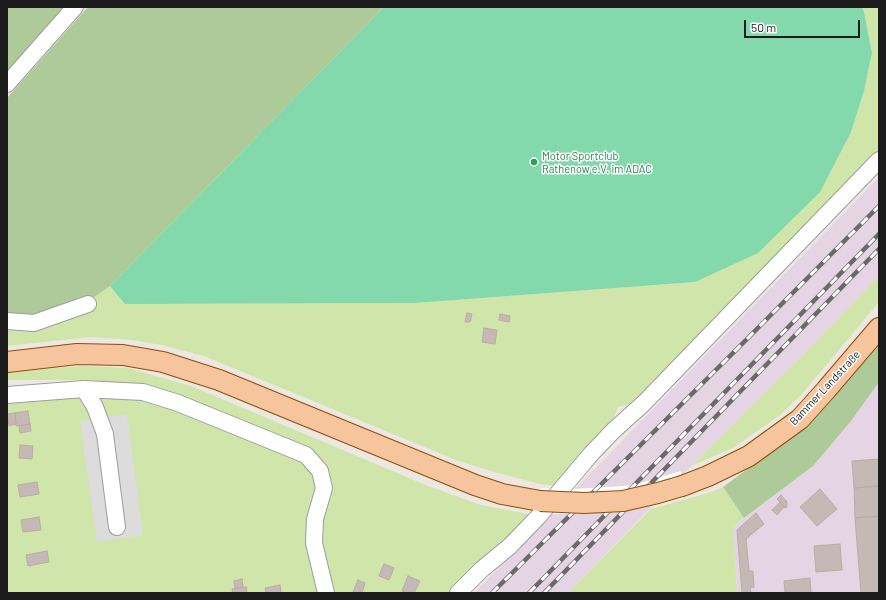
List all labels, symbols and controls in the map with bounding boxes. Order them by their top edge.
scale bar [746,12,862,38]
text: 50 m [751,20,776,34]
place label: Motor Sportclub Rathenow e.V. im ADAC [542,149,652,175]
marker: Motor Sportclub Rathenow e.V. im ADAC [529,157,539,167]
street label: Bammer Landstraße [787,348,863,428]

